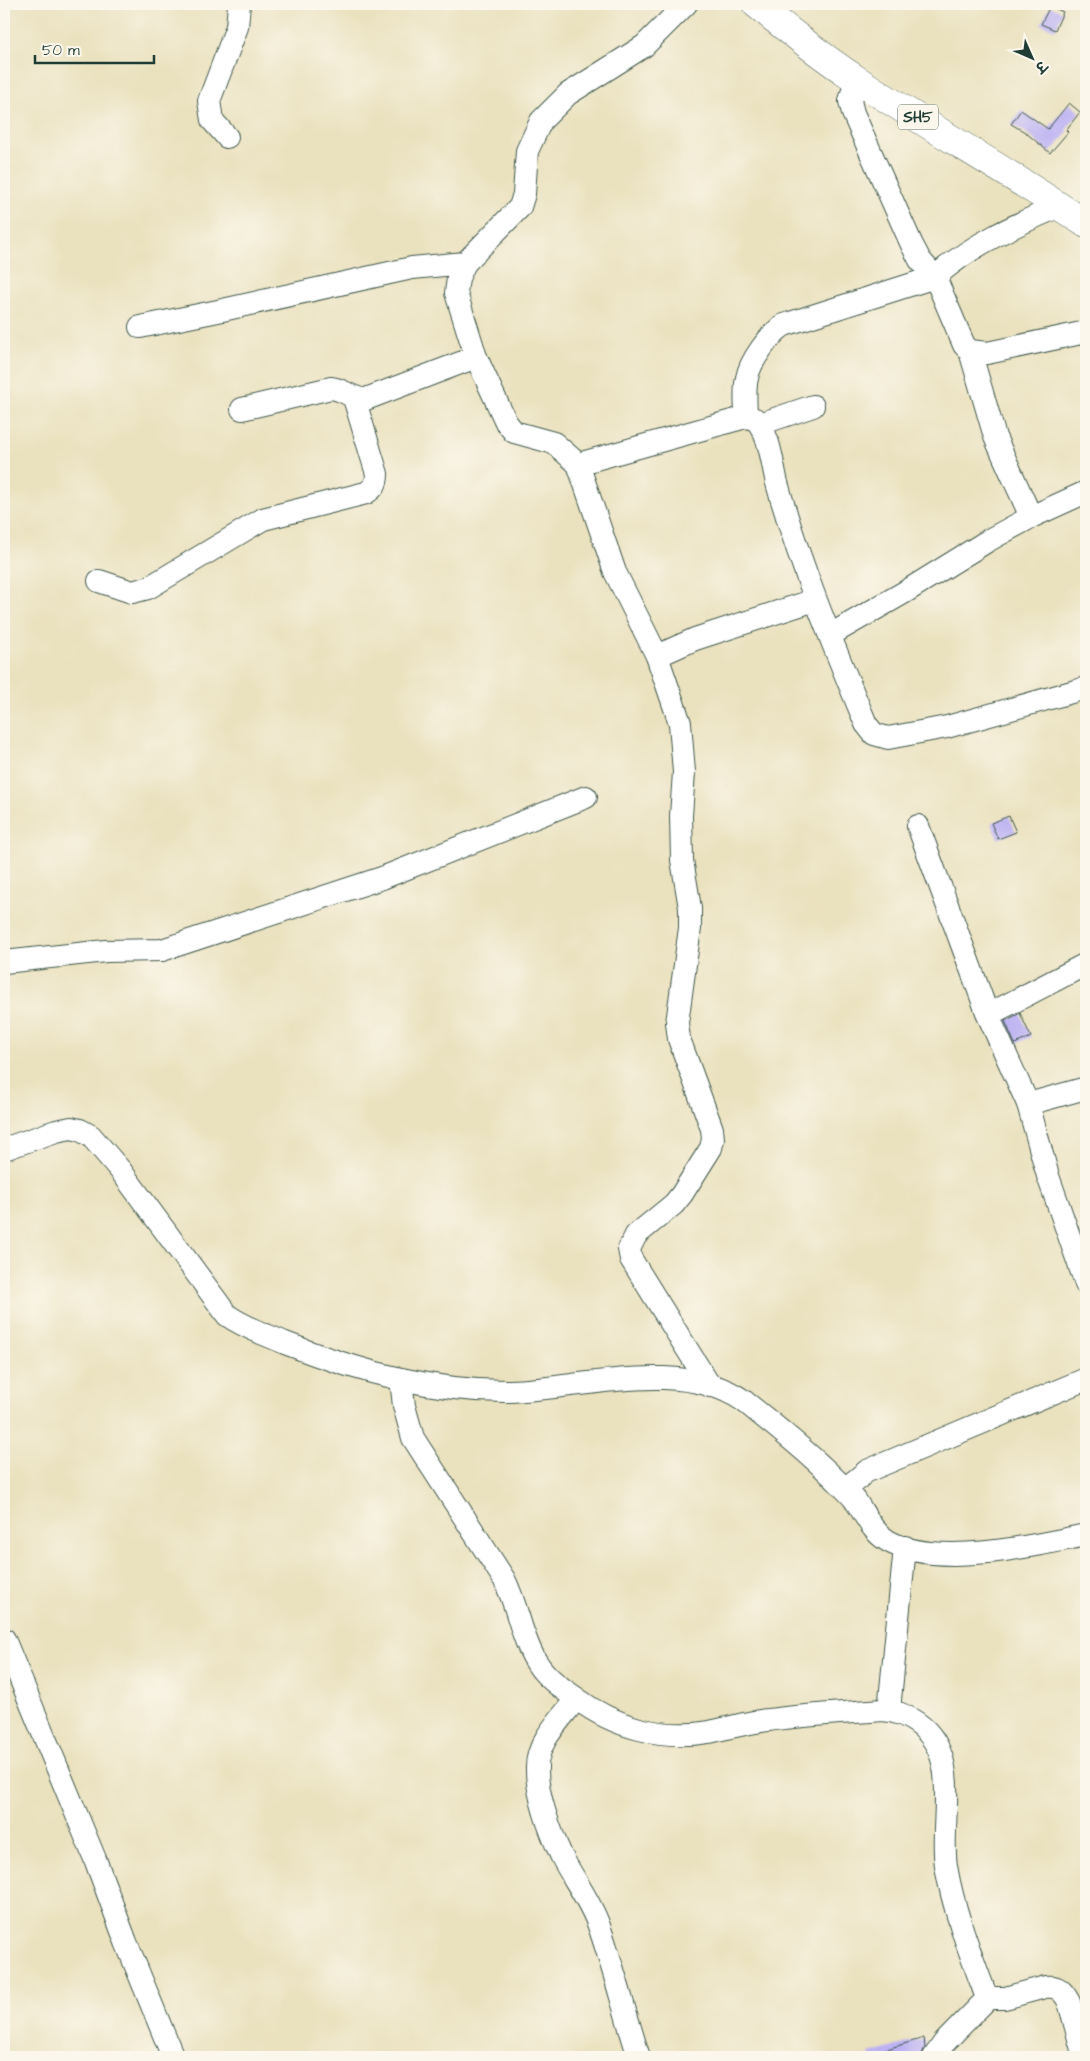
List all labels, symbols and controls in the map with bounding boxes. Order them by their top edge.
scale bar [35,32,154,64]
north arrow [1008,32,1058,82]
text: 50 m [42,40,80,61]
text: उ [1029,55,1052,78]
road number: SH5 [898,104,938,130]

